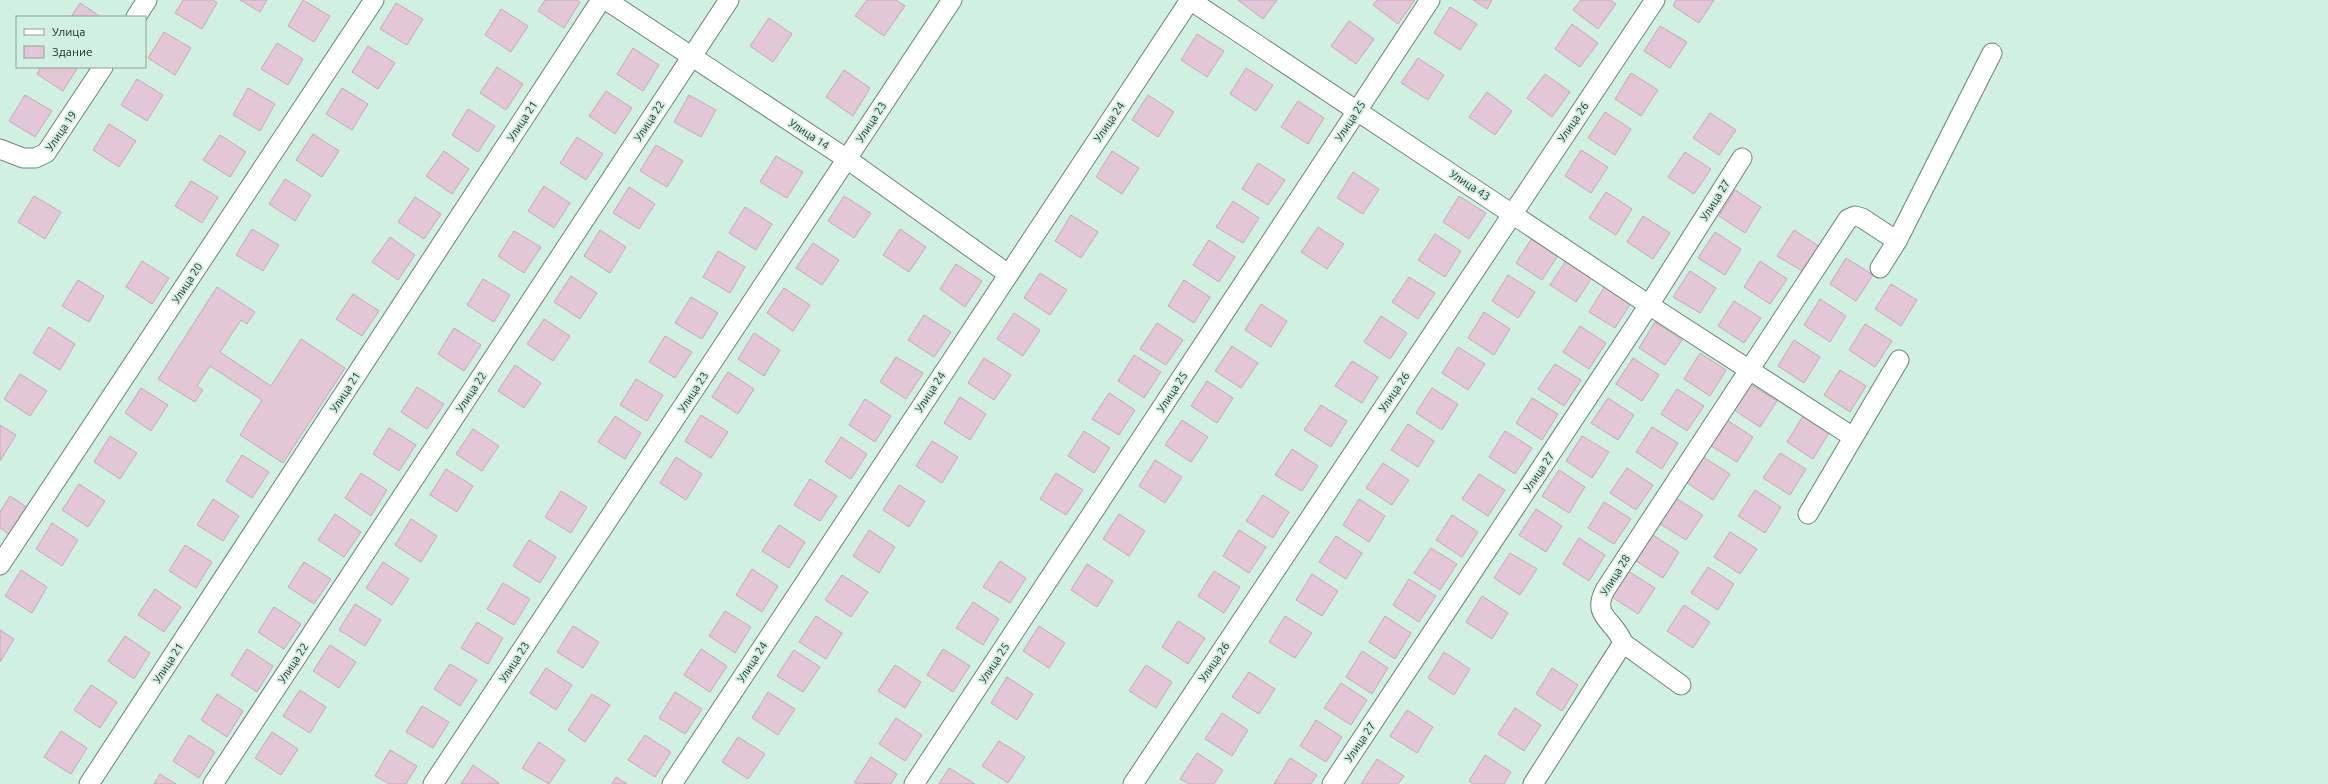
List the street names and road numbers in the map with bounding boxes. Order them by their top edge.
street label: Улица 21 [505,99,539,143]
street label: Улица 22 [632,99,666,143]
street label: Улица 25 [1333,99,1367,143]
street label: Улица 23 [854,100,888,144]
street label: Улица 24 [1091,100,1127,144]
street label: Улица 26 [1555,100,1591,144]
street label: Улица 19 [43,109,79,153]
street label: Улица 14 [787,117,831,151]
street label: Улица 43 [1448,168,1492,202]
street label: Улица 27 [1698,178,1732,222]
street label: Улица 20 [170,261,204,305]
street label: Улица 21 [328,370,362,414]
street label: Улица 22 [454,370,488,414]
street label: Улица 23 [676,370,710,414]
street label: Улица 24 [913,370,947,414]
street label: Улица 25 [1155,370,1189,414]
street label: Улица 26 [1376,370,1412,414]
street label: Улица 27 [1521,450,1557,494]
street label: Улица 28 [1598,553,1632,597]
street label: Улица 23 [497,640,531,684]
street label: Улица 24 [735,640,769,684]
street label: Улица 26 [1196,640,1232,684]
street label: Улица 21 [151,641,185,685]
street label: Улица 22 [276,641,310,685]
street label: Улица 25 [977,641,1011,685]
street label: Улица 27 [1342,720,1378,764]

